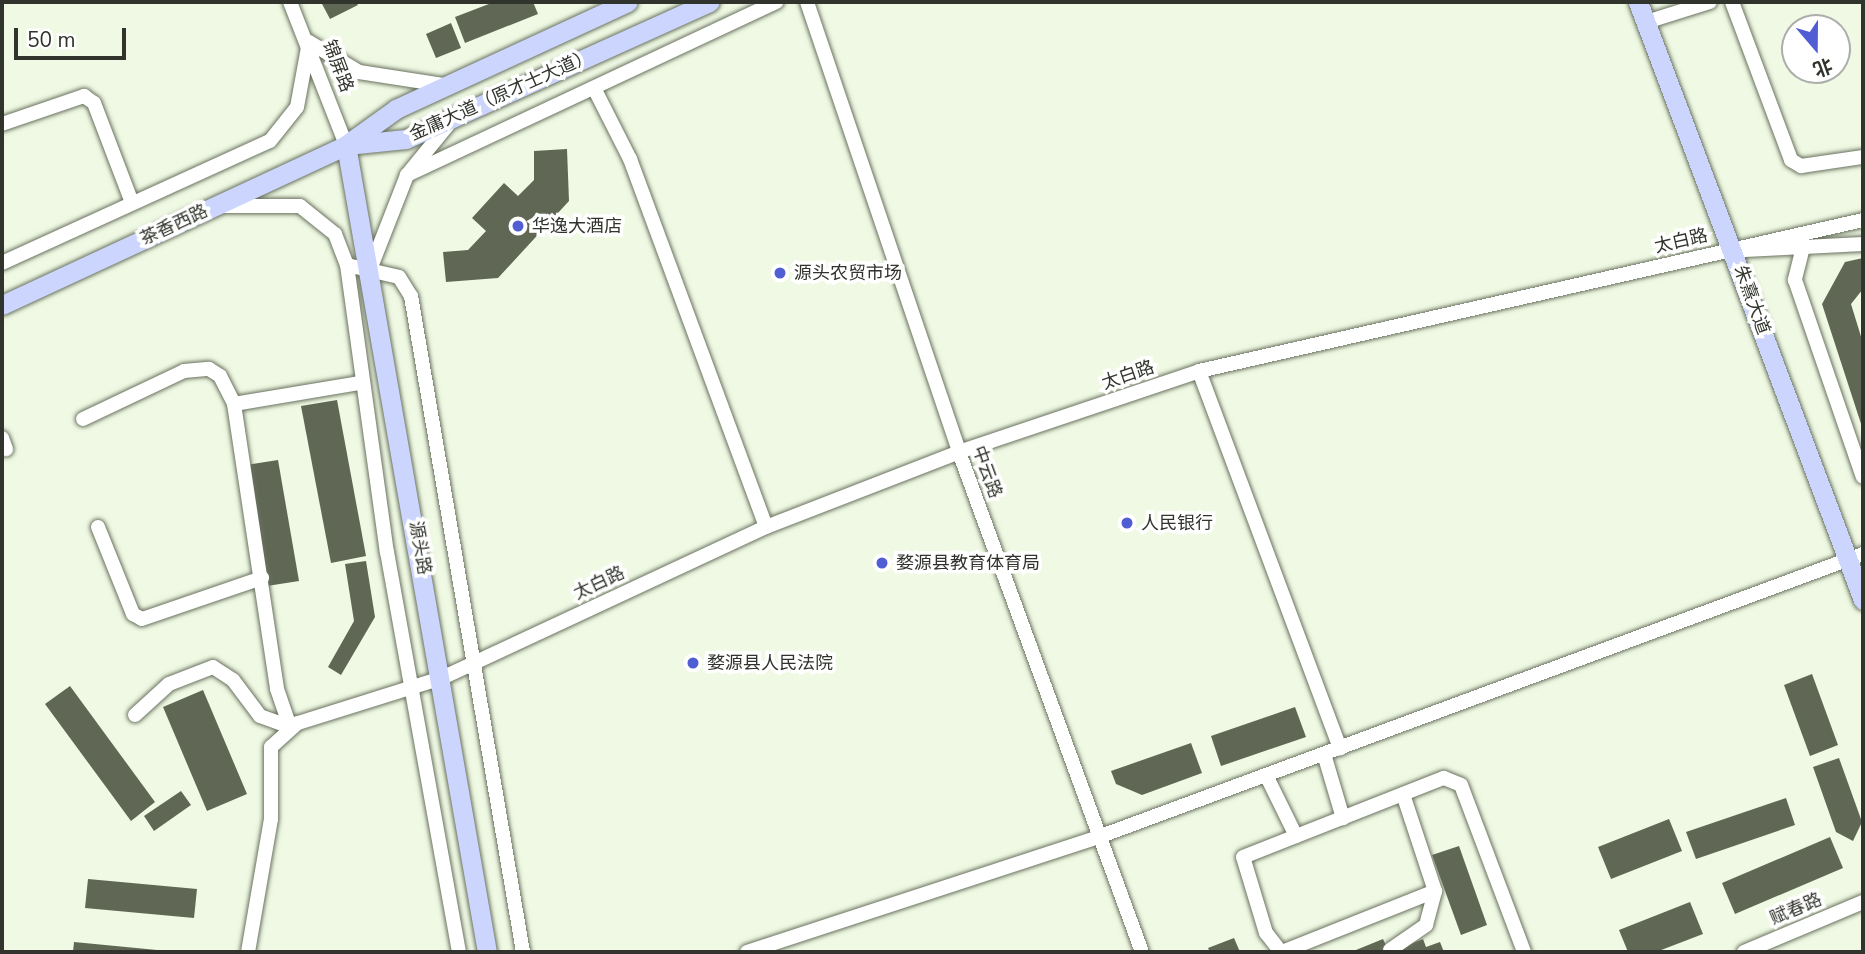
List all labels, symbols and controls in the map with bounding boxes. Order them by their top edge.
scale bar [18,14,130,58]
north arrow [1781,14,1851,84]
text: 50 m [27,26,76,54]
street label: 锦屏路 [318,37,358,95]
street label: 金庸大道（原才士大道） [406,45,596,145]
text: 北 [1809,51,1836,82]
street label: 茶香西路 [137,200,211,250]
place label: 华逸大酒店 [532,215,622,237]
marker: 华逸大酒店 [510,218,526,234]
street label: 太白路 [1652,224,1710,258]
place label: 源头农贸市场 [794,262,902,284]
street label: 朱熹大道 [1730,262,1774,338]
marker: 源头农贸市场 [772,265,788,281]
street label: 太白路 [1099,356,1157,394]
street label: 中云路 [968,443,1006,501]
place label: 人民银行 [1141,512,1213,534]
marker: 人民银行 [1119,515,1135,531]
street label: 源头路 [405,520,435,576]
place label: 婺源县教育体育局 [896,552,1040,574]
marker: 婺源县教育体育局 [874,555,890,571]
street label: 太白路 [570,562,628,604]
place label: 婺源县人民法院 [707,652,833,674]
marker: 婺源县人民法院 [685,655,701,671]
street label: 赋春路 [1767,889,1825,929]

